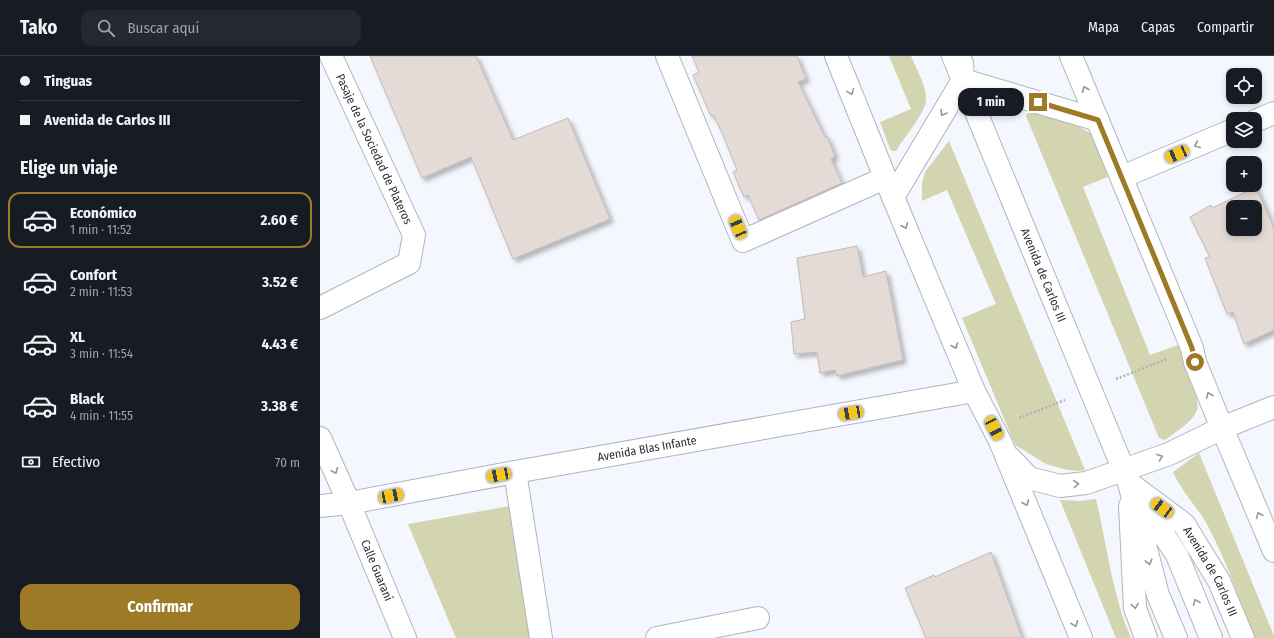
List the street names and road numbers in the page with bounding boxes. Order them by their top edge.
street label: Pasaje de la Sociedad de Plateros [333,72,415,226]
street label: Avenida de Carlos III [1018,226,1069,324]
street label: Avenida Blas Infante [596,433,698,464]
street label: Avenida de Carlos III [1180,524,1240,618]
street label: Calle Guaraní [358,538,396,603]

